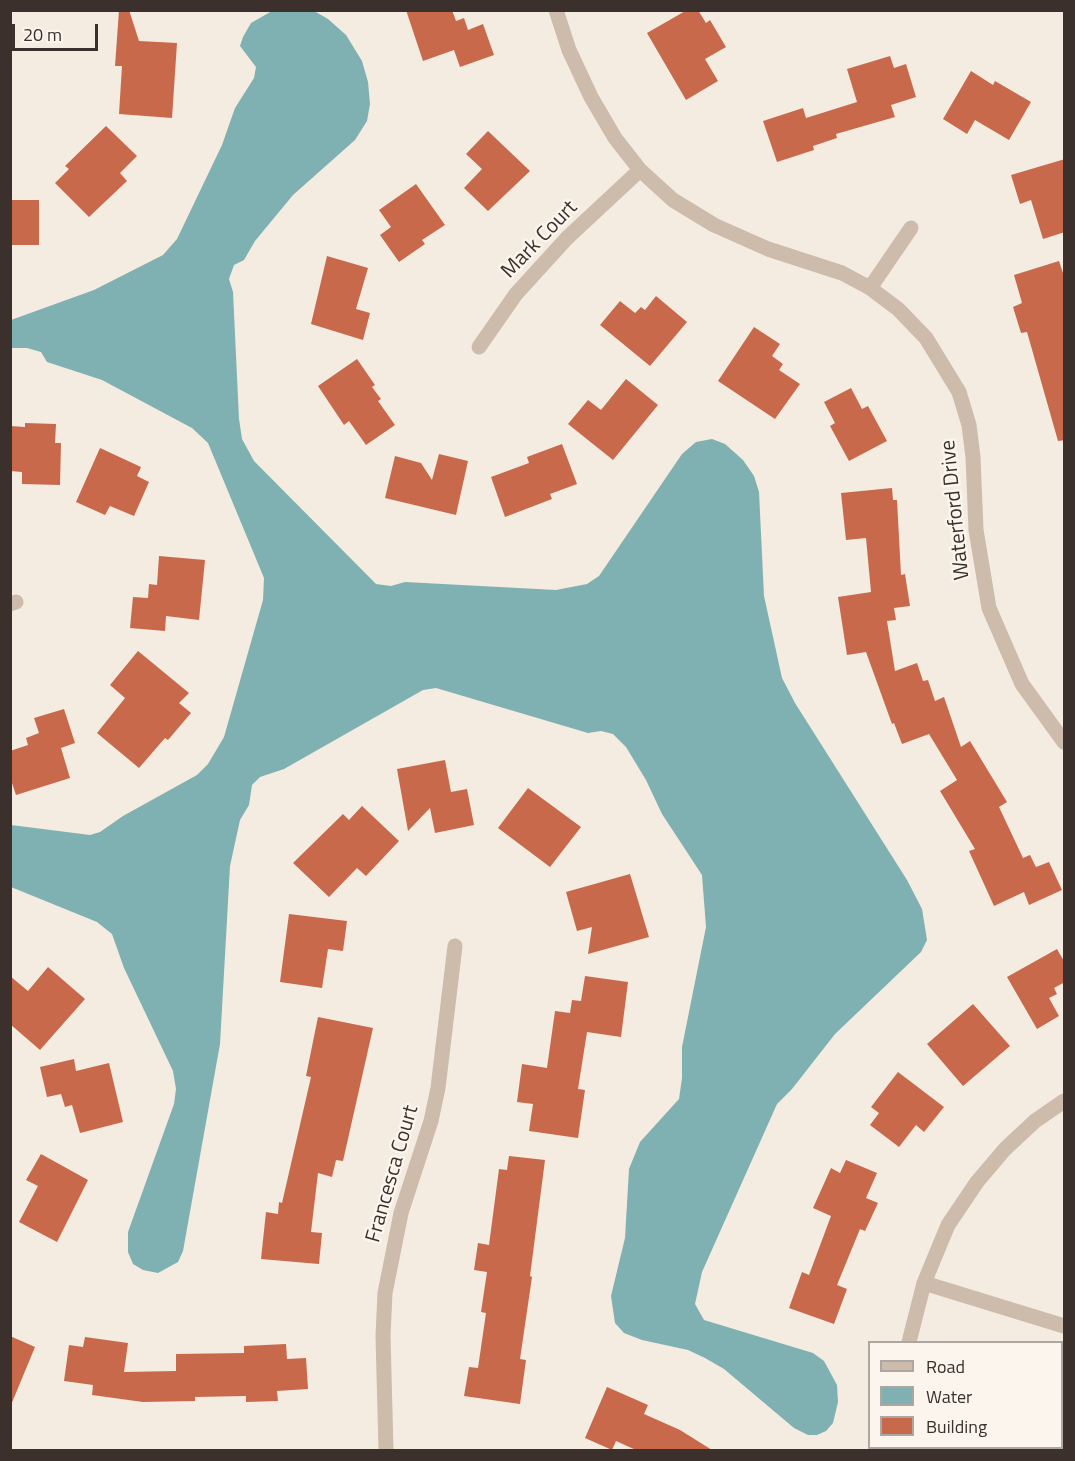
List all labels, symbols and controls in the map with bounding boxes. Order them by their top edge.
scale bar [15,12,100,50]
text: 20 m [23,21,62,48]
street label: Mark Court [497,196,583,284]
street label: Waterford Drive [936,439,976,581]
street label: Francesca Court [361,1103,425,1245]
legend [868,1341,1063,1449]
text: Road [926,1353,965,1380]
text: Water [926,1383,972,1410]
text: Building [926,1413,987,1440]

